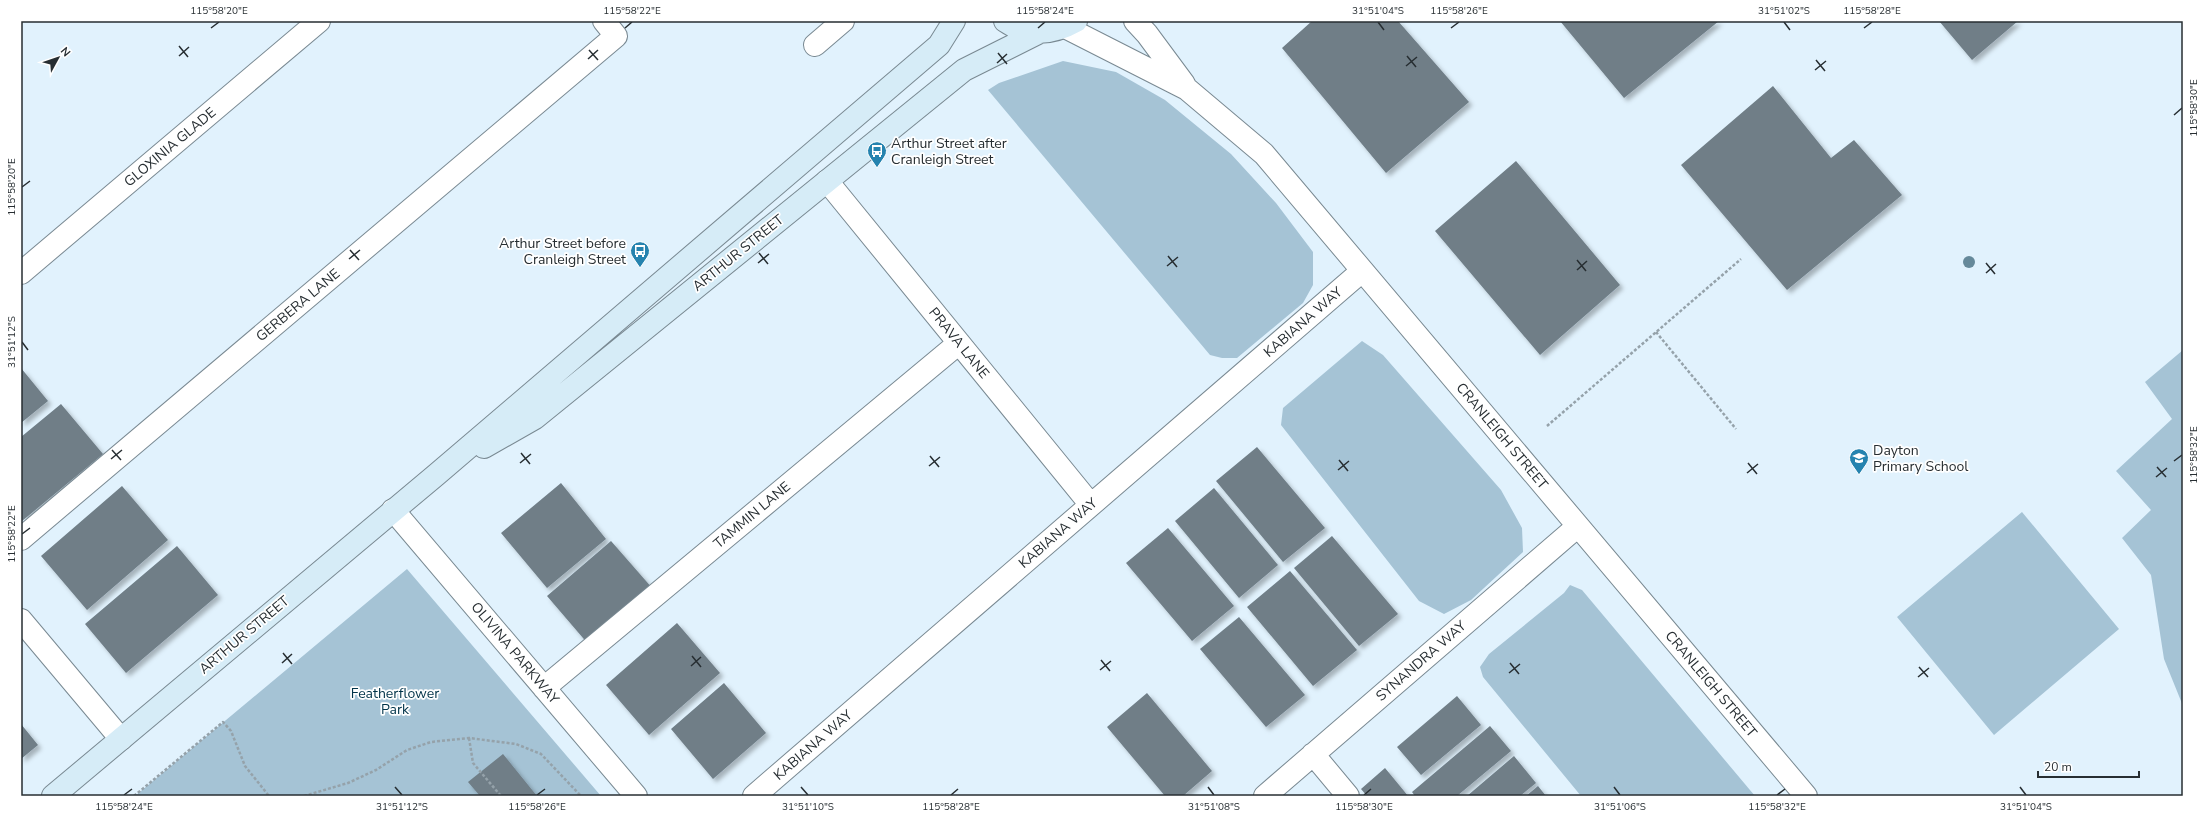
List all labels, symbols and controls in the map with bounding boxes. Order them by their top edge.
text: 115°58'20"E [190,4,248,18]
text: 115°58'22"E [603,4,661,18]
text: 115°58'24"E [1016,4,1074,18]
text: 31°51'04"S [1352,4,1404,18]
text: 115°58'26"E [1430,4,1488,18]
text: 31°51'02"S [1758,4,1810,18]
text: 115°58'28"E [1843,4,1901,18]
north arrow [38,38,78,78]
text: N [57,44,74,60]
text: 115°58'30"E [2187,79,2201,137]
street label: GLOXINIA GLADE [120,103,220,191]
place label: Arthur Street after Cranleigh Street [891,134,1007,169]
bus stop icon: Arthur Street after Cranleigh Street [866,140,888,168]
text: 115°58'20"E [5,158,19,216]
street label: ARTHUR STREET [688,210,788,296]
place label: Arthur Street before Cranleigh Street [499,234,626,269]
bus stop icon: Arthur Street before Cranleigh Street [629,240,651,268]
street label: GERBERA LANE [252,264,344,346]
street label: KABIANA WAY [1260,282,1347,361]
street label: PRAVA LANE [924,304,994,382]
text: 31°51'12"S [5,316,19,368]
street label: CRANLEIGH STREET [1452,379,1553,494]
text: 115°58'32"E [2187,426,2201,484]
place label: Dayton Primary School [1873,441,1969,476]
school or university icon: Dayton Primary School [1848,447,1870,475]
street label: TAMMIN LANE [709,477,795,553]
street label: KABIANA WAY [1015,493,1102,572]
text: 115°58'22"E [5,505,19,563]
street label: ARTHUR STREET [195,591,294,678]
street label: OLIVINA PARKWAY [467,598,564,708]
street label: SYNANDRA WAY [1372,616,1471,705]
street label: CRANLEIGH STREET [1661,627,1762,742]
park label: Featherflower Park [351,684,439,719]
street label: KABIANA WAY [770,705,857,784]
scale bar [2038,753,2139,779]
text: 20 m [2044,759,2072,775]
text: 115°58'24"E [95,800,153,814]
text: 31°51'12"S [376,800,428,814]
text: 115°58'26"E [508,800,566,814]
text: 31°51'10"S [782,800,834,814]
text: 115°58'28"E [922,800,980,814]
text: 31°51'08"S [1188,800,1240,814]
text: 115°58'30"E [1335,800,1393,814]
text: 31°51'06"S [1594,800,1646,814]
text: 115°58'32"E [1748,800,1806,814]
text: 31°51'04"S [2000,800,2052,814]

